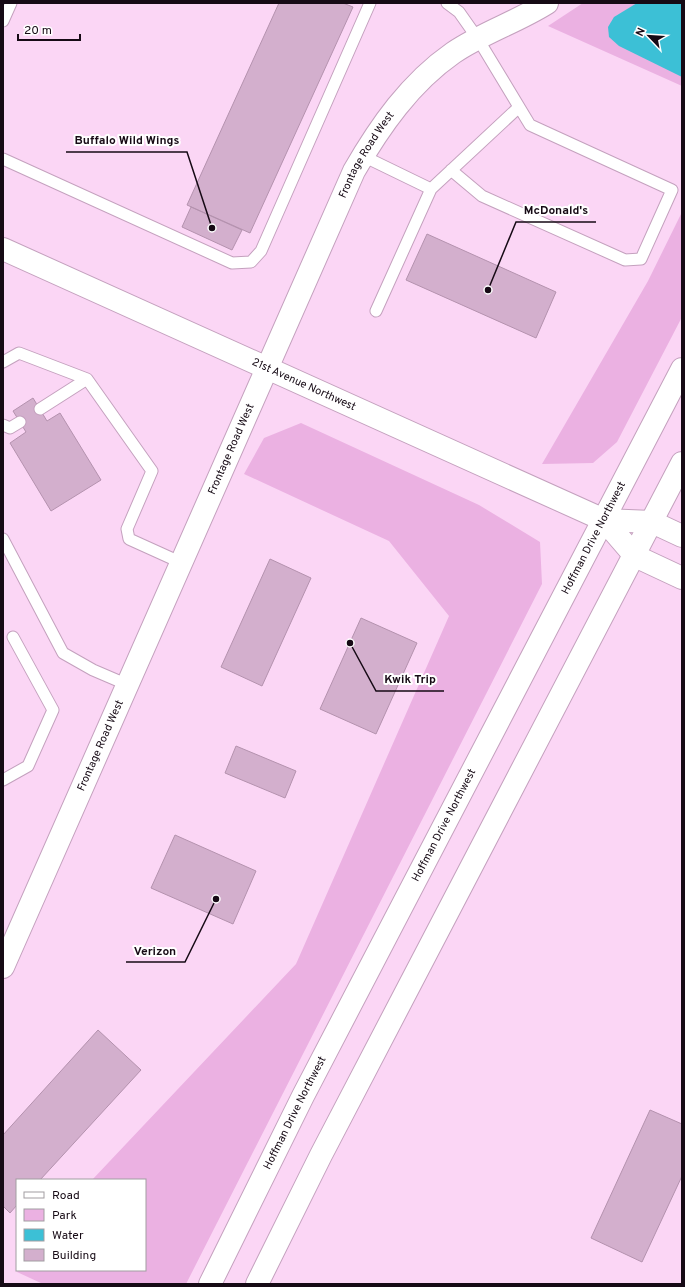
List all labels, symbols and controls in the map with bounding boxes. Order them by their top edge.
scale bar [18,16,80,42]
north arrow [629,16,669,56]
text: 20 m [24,23,52,39]
text: N [633,26,649,39]
street label: Frontage Road West [336,109,397,200]
callout: Buffalo Wild Wings [66,128,187,152]
text: Buffalo Wild Wings [75,133,179,149]
callout: McDonald's [516,198,596,222]
text: McDonald's [524,203,588,219]
street label: 21st Avenue Northwest [250,355,358,414]
street label: Frontage Road West [205,401,258,497]
street label: Hoffman Drive Northwest [559,479,629,597]
callout: Kwik Trip [376,667,444,691]
text: Kwik Trip [384,672,436,688]
street label: Frontage Road West [74,698,127,793]
street label: Hoffman Drive Northwest [409,767,479,884]
callout: Verizon [126,938,185,962]
text: Verizon [134,944,176,960]
street label: Hoffman Drive Northwest [261,1054,330,1172]
legend [16,1179,146,1271]
text: Road [52,1188,80,1204]
text: Park [52,1208,77,1224]
text: Water [52,1228,84,1244]
text: Building [52,1248,96,1264]

